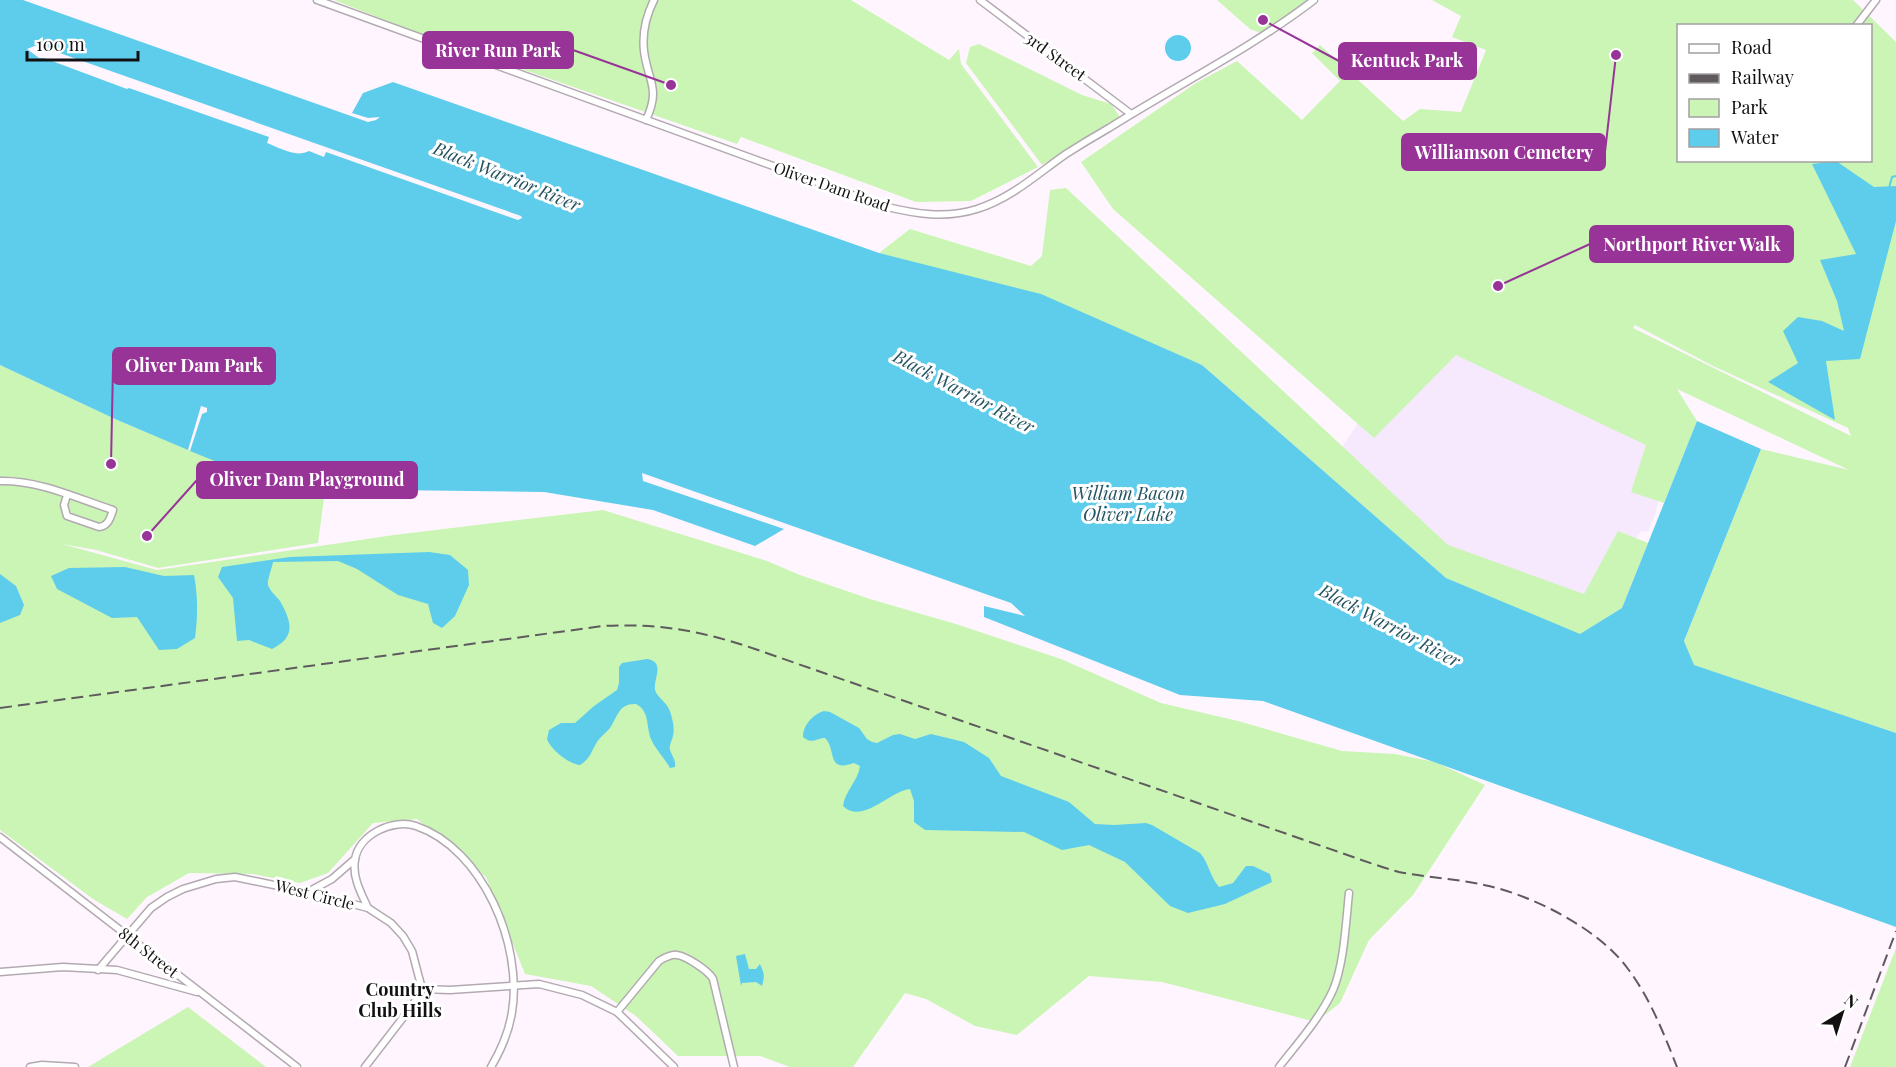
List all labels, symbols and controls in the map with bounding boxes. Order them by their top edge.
scale bar [27,24,138,62]
legend [1677,24,1872,162]
street label: 3rd Street [1021,27,1091,85]
text: 100 m [36,32,85,56]
callout: River Run Park [423,32,573,68]
text: Road [1731,35,1772,59]
text: River Run Park [435,38,561,62]
callout: Kentuck Park [1339,43,1476,79]
text: Kentuck Park [1351,48,1464,72]
text: Railway [1731,65,1794,89]
text: Park [1731,95,1768,119]
text: Water [1730,125,1779,149]
callout: Williamson Cemetery [1402,134,1605,170]
water label: Black Warrior River [429,135,585,217]
text: Williamson Cemetery [1414,140,1594,164]
street label: Oliver Dam Road [771,156,893,216]
callout: Northport River Walk [1590,226,1793,262]
text: Northport River Walk [1603,232,1781,256]
water label: Black Warrior River [888,343,1040,439]
callout: Oliver Dam Park [113,348,275,384]
text: Oliver Dam Park [125,353,264,377]
callout: Oliver Dam Playground [197,462,417,498]
text: Oliver Dam Playground [209,467,405,491]
water label: William Bacon Oliver Lake [1071,481,1185,526]
water label: Black Warrior River [1314,577,1466,673]
street label: West Circle [272,874,357,914]
street label: 8th Street [115,922,183,982]
district label: Country Club Hills [358,977,442,1022]
north arrow [1812,983,1872,1043]
text: N [1841,989,1863,1013]

